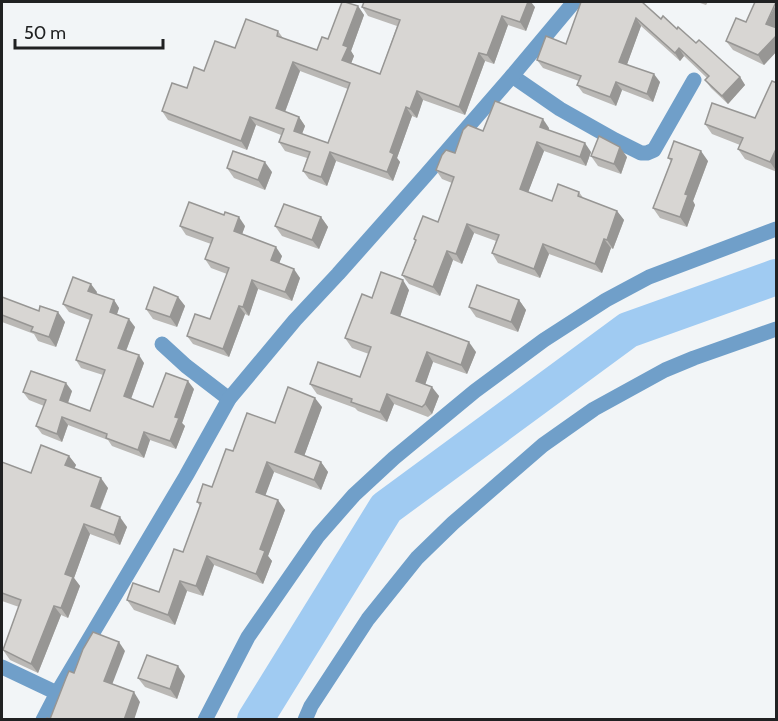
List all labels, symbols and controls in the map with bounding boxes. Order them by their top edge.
scale bar [15,12,164,50]
text: 50 m [24,22,66,44]

